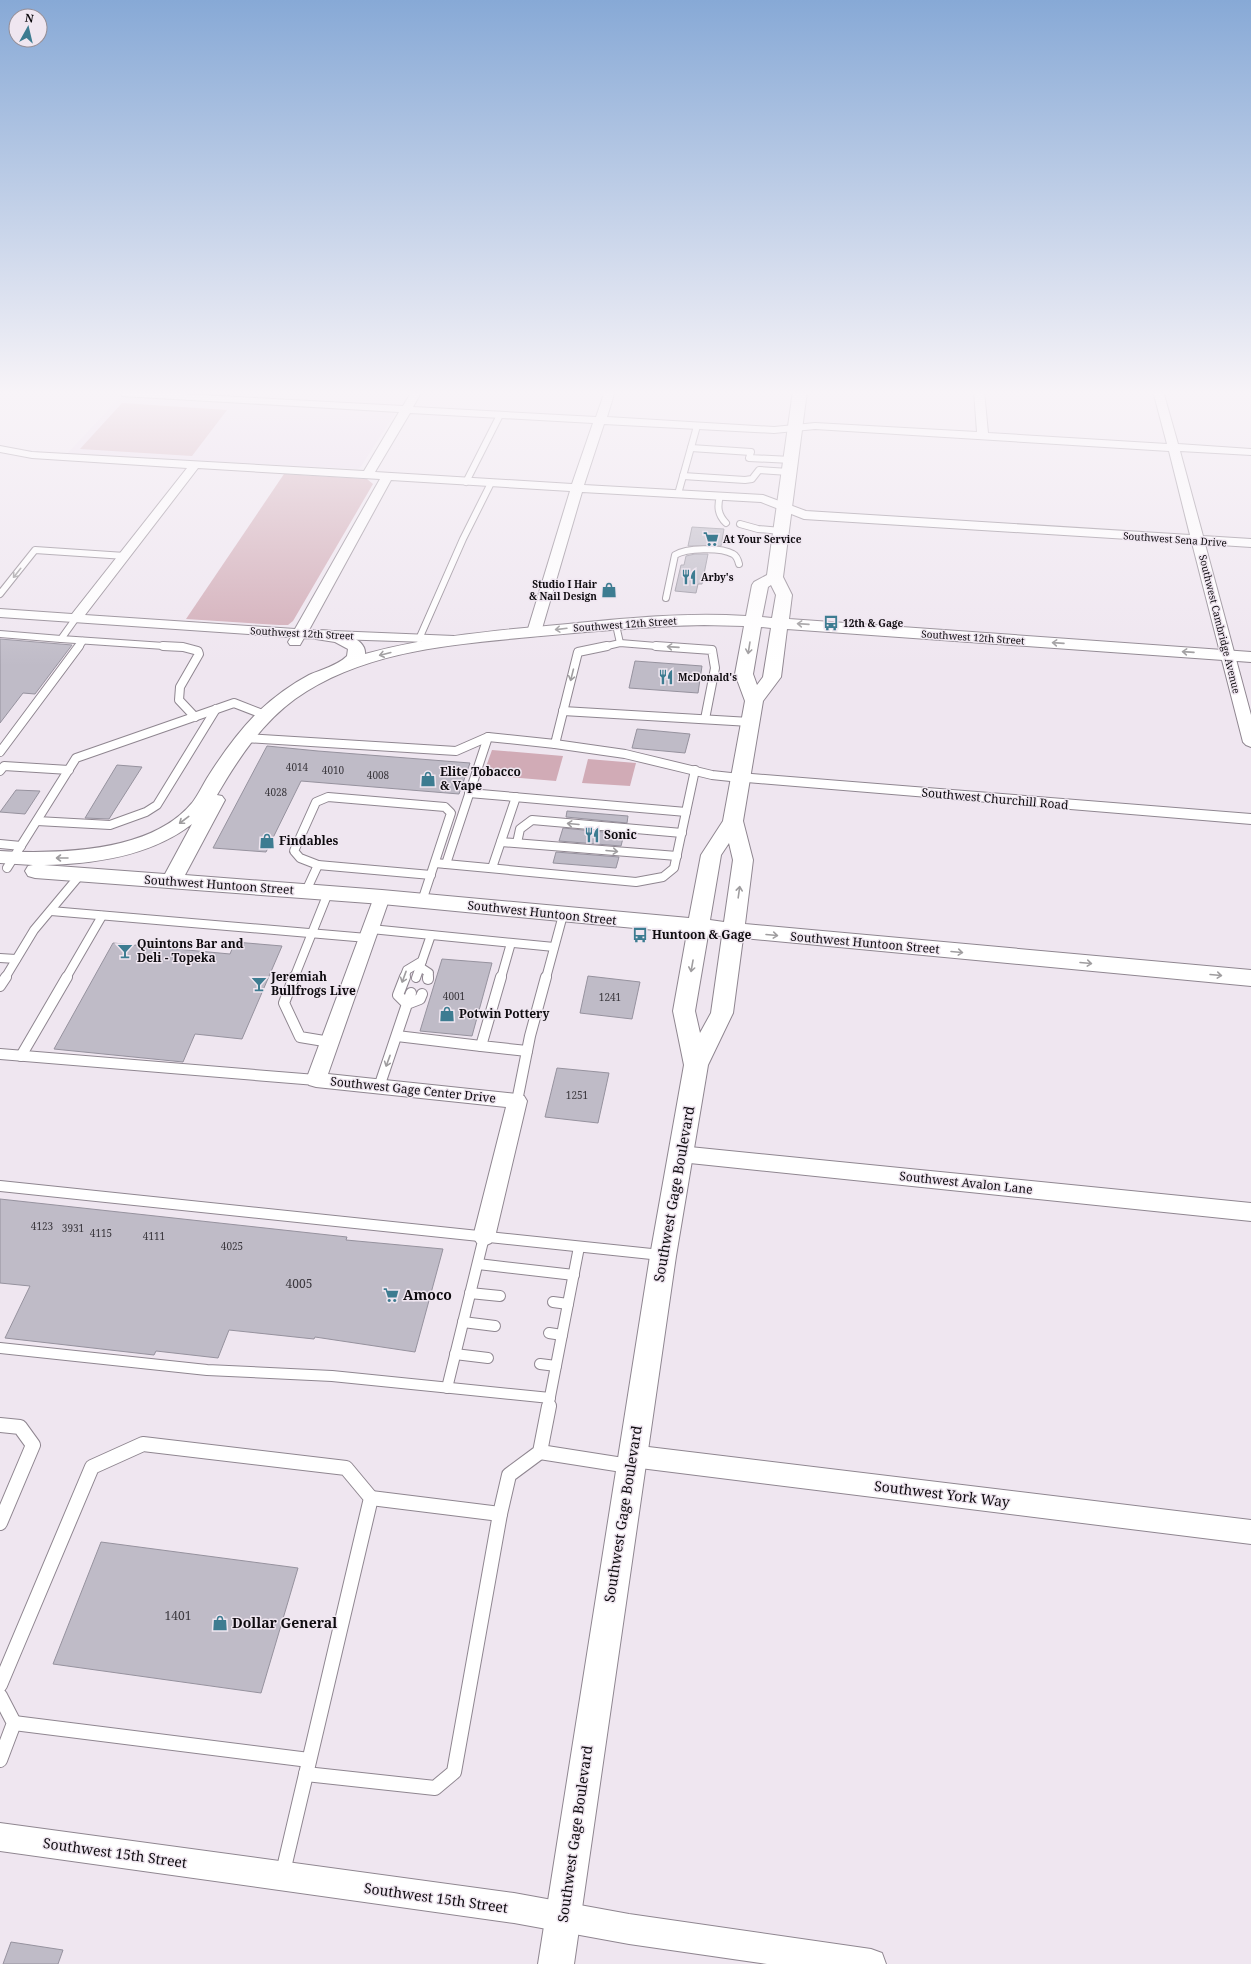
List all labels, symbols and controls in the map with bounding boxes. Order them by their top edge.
north arrow [8,8,48,48]
text: N [24,10,35,26]
street label: Southwest Sena Drive [1123,528,1227,550]
supermarket icon: At Your Service [702,530,720,548]
place label: At Your Service [723,532,802,546]
street label: Southwest Cambridge Avenue [1196,553,1244,695]
one-way arrow [12,568,21,579]
restaurant icon: Arby's [680,568,698,586]
place label: Arby's [701,570,734,584]
place label: Studio I Hair & Nail Design [529,577,598,603]
shop icon: Studio I Hair & Nail Design [600,581,618,599]
street label: Southwest 12th Street [573,613,678,635]
bus stop icon: 12th & Gage [822,614,840,632]
place label: 12th & Gage [843,616,904,630]
one-way arrow [797,621,810,628]
street label: Southwest 12th Street [250,623,355,643]
one-way arrow [555,625,568,633]
street label: Southwest 12th Street [921,626,1026,648]
one-way arrow [1052,640,1065,647]
one-way arrow [744,641,752,654]
one-way arrow [667,644,680,651]
one-way arrow [1182,649,1195,656]
one-way arrow [379,651,392,658]
one-way arrow [568,668,575,681]
restaurant icon: McDonald's [657,668,675,686]
place label: McDonald's [678,670,737,684]
house number: 4014 [286,760,309,774]
house number: 4010 [322,763,345,777]
place label: Elite Tobacco & Vape [440,763,521,794]
house number: 4008 [367,768,390,782]
shop icon: Elite Tobacco & Vape [419,770,437,788]
street label: Southwest Churchill Road [921,784,1070,813]
house number: 4028 [265,785,288,799]
one-way arrow [179,816,190,824]
one-way arrow [567,820,580,827]
restaurant icon: Sonic [583,826,601,844]
place label: Sonic [604,826,637,843]
shop icon: Findables [258,832,276,850]
place label: Findables [279,832,339,849]
one-way arrow [605,847,618,854]
one-way arrow [56,854,69,862]
street label: Southwest Huntoon Street [144,871,294,898]
one-way arrow [735,886,743,899]
street label: Southwest Huntoon Street [467,896,617,929]
bus stop icon: Huntoon & Gage [631,926,649,944]
place label: Huntoon & Gage [652,926,751,943]
street label: Southwest Huntoon Street [790,928,940,957]
one-way arrow [765,931,778,938]
place label: Quintons Bar and Deli - Topeka [137,935,244,966]
bar icon: Quintons Bar and Deli - Topeka [116,942,134,960]
one-way arrow [950,948,963,955]
one-way arrow [687,959,695,972]
one-way arrow [1079,960,1092,967]
place label: Jeremiah Bullfrogs Live [270,968,356,999]
one-way arrow [400,971,408,983]
one-way arrow [1209,972,1222,979]
bar icon: Jeremiah Bullfrogs Live [250,975,268,993]
house number: 4001 [443,989,465,1003]
house number: 1241 [599,990,621,1004]
shop icon: Potwin Pottery [438,1005,456,1023]
place label: Potwin Pottery [459,1005,549,1022]
one-way arrow [384,1055,392,1067]
street label: Southwest Gage Center Drive [329,1072,497,1107]
house number: 1251 [566,1088,588,1102]
street label: Southwest Gage Boulevard [649,1104,698,1283]
street label: Southwest Avalon Lane [899,1167,1033,1198]
house number: 4123 [31,1219,54,1233]
house number: 3931 [62,1221,84,1235]
house number: 4115 [90,1226,112,1240]
house number: 4111 [143,1229,165,1243]
house number: 4025 [221,1239,243,1253]
house number: 4005 [286,1275,312,1292]
place label: Amoco [403,1285,452,1304]
supermarket icon: Amoco [382,1286,400,1304]
street label: Southwest Gage Boulevard [599,1424,646,1604]
street label: Southwest York Way [873,1476,1011,1511]
house number: 1401 [165,1607,191,1624]
place label: Dollar General [232,1613,337,1632]
shop icon: Dollar General [211,1614,229,1632]
street label: Southwest Gage Boulevard [553,1744,596,1924]
street label: Southwest 15th Street [42,1833,188,1872]
street label: Southwest 15th Street [363,1878,509,1917]

